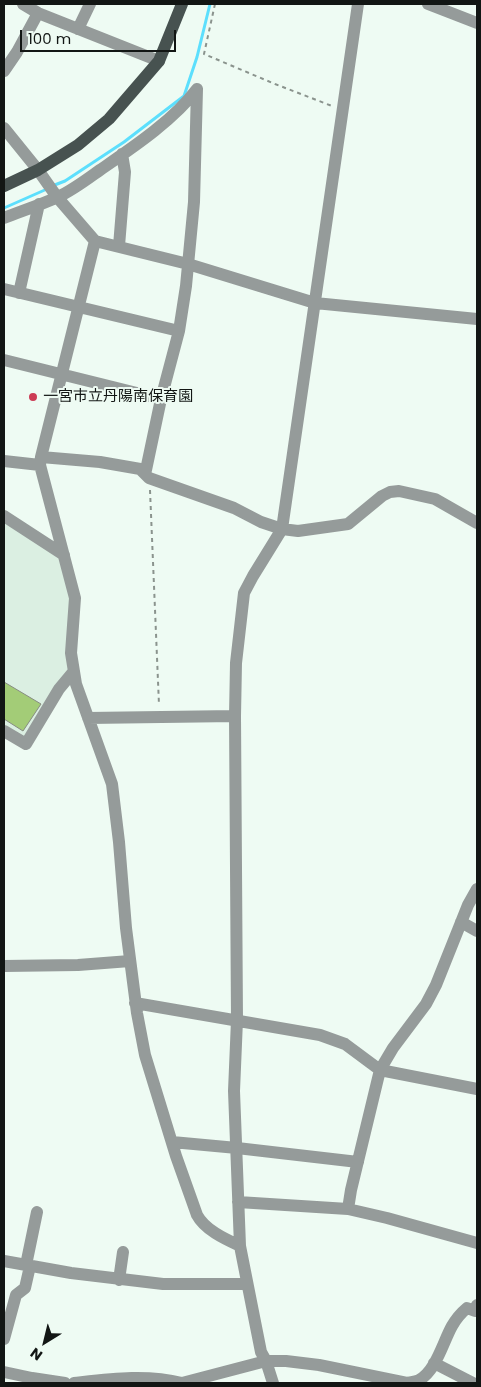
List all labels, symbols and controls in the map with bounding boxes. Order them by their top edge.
scale bar [22,20,179,52]
text: 100 m [28,28,71,49]
place label: 一宮市立丹陽南保育園 [43,388,193,406]
marker: 一宮市立丹陽南保育園 [27,391,39,403]
north arrow [20,1317,70,1367]
text: N [26,1343,46,1365]

